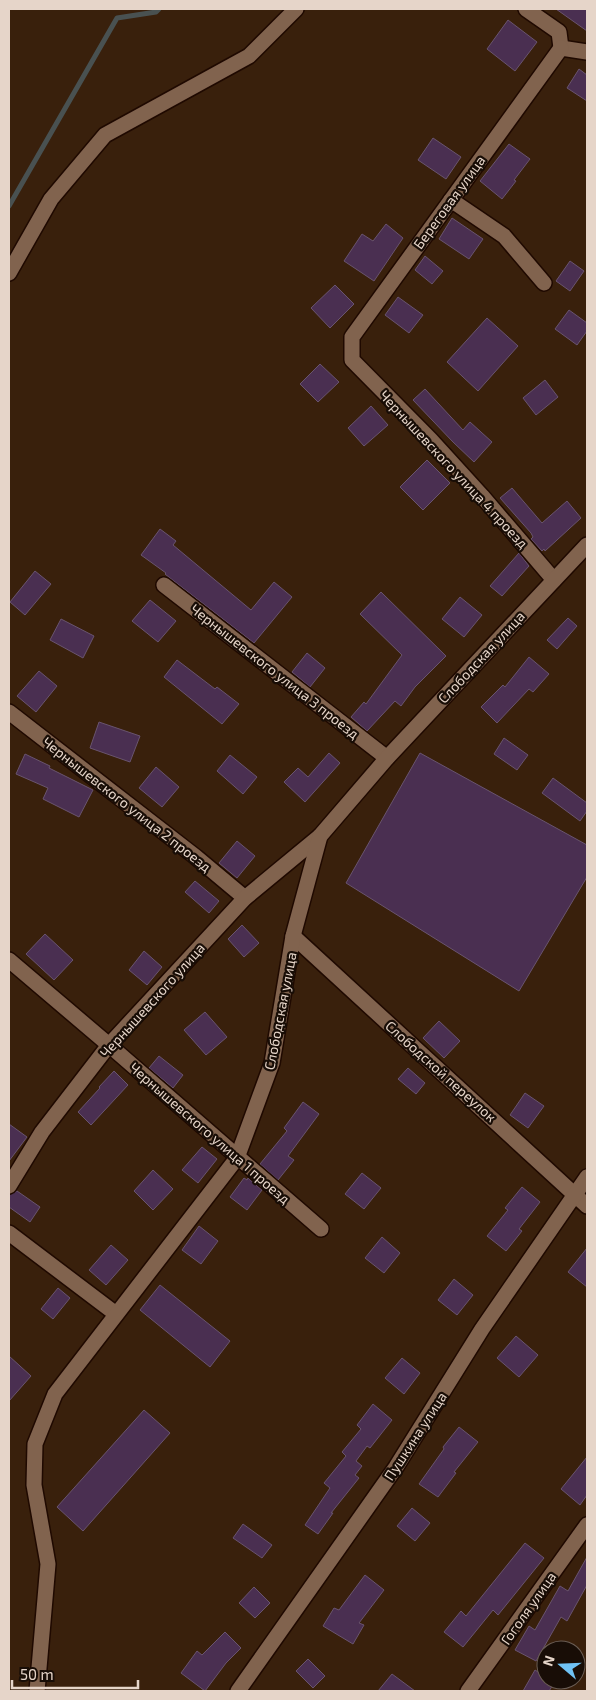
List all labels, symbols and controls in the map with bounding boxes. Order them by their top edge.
street label: Береговая улица [409,152,489,252]
street label: Чернышевского улица 4 проезд [376,386,532,552]
street label: Чернышевского улица 3 проезд [187,600,363,742]
street label: Слободская улица [434,607,528,707]
street label: Чернышевского улица 2 проезд [39,733,215,875]
street label: Чернышевского улица [96,939,208,1061]
street label: Слободская улица [260,951,300,1071]
street label: Слободской переулок [382,1017,500,1126]
street label: Чернышевского улица 1 проезд [126,1059,294,1207]
street label: Пушкина улица [380,1389,450,1483]
street label: Гоголя улица [497,1568,559,1648]
north arrow [536,1640,586,1690]
text: N [539,1653,558,1668]
scale bar [12,1658,139,1690]
text: 50 m [20,1665,54,1683]

